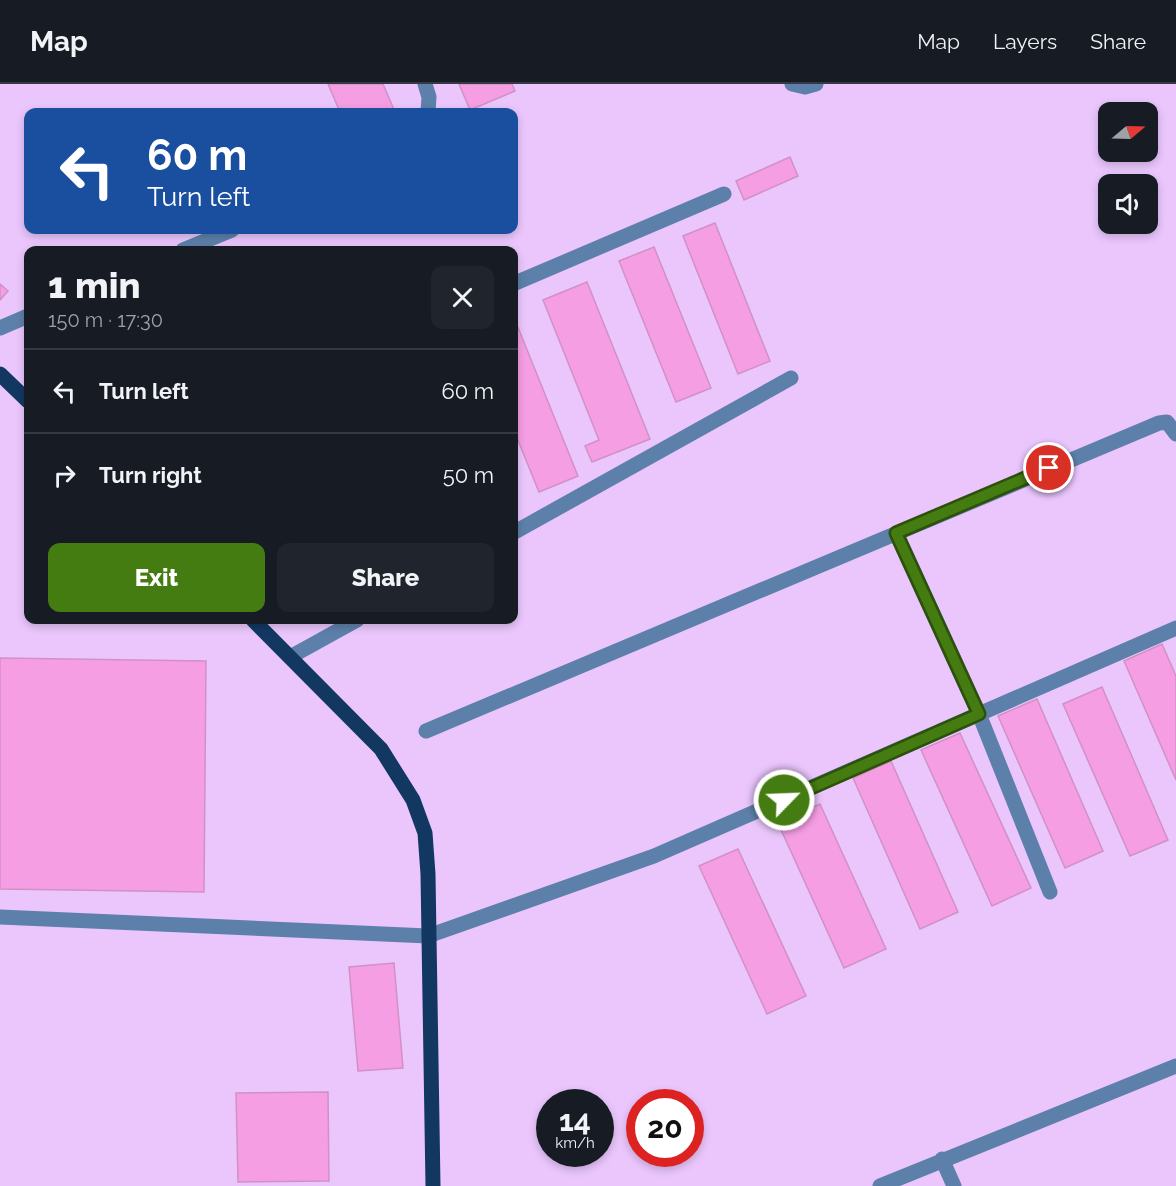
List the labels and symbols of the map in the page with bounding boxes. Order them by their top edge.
north arrow [1098,102,1158,162]
pin [1023,442,1074,493]
position arrow [752,768,816,832]
speed limit sign: 20 [626,1089,704,1167]

